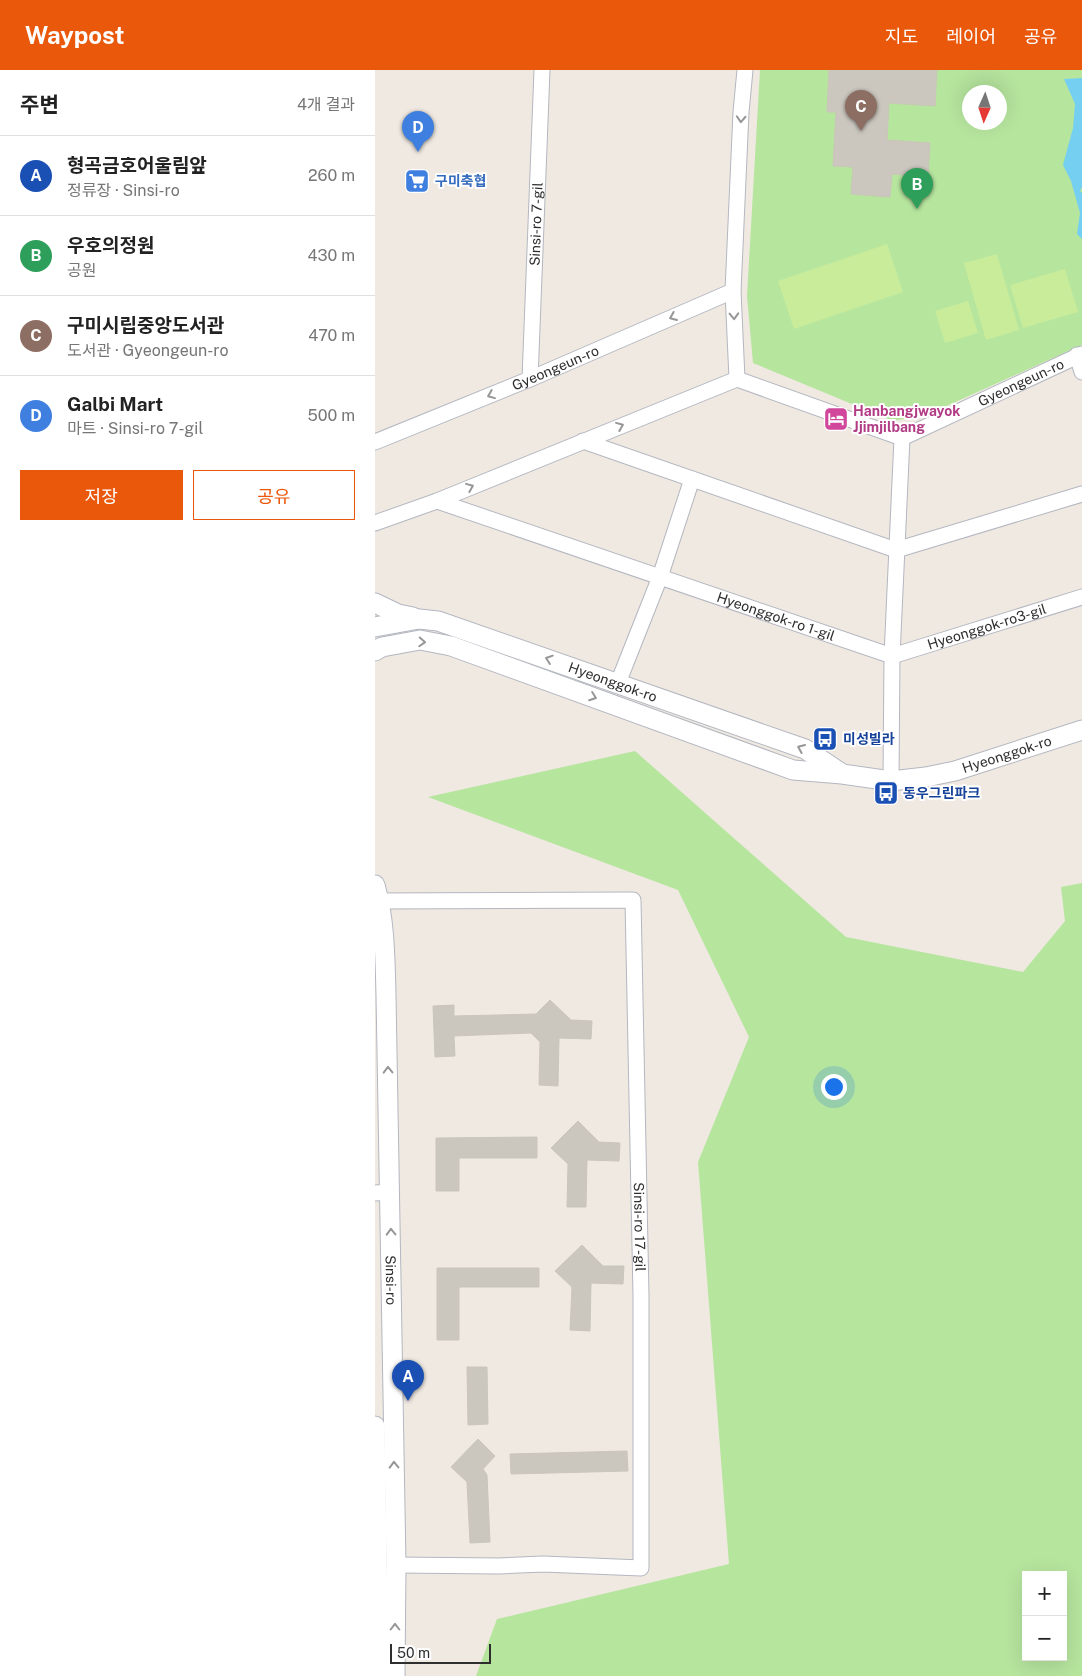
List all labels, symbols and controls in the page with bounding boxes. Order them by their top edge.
text: Waypost [25,21,125,49]
text: 지도 [885,26,918,47]
text: 레이어 [946,26,996,47]
text: 공유 [1024,26,1057,47]
north arrow [962,85,1007,130]
pin: C [845,90,877,131]
text: 주변 [20,92,59,117]
text: 4개 결과 [297,95,355,114]
pin: D [402,111,434,152]
one-way arrow [736,115,746,123]
text: 형곡금호어울림앞 [67,154,207,176]
text: A [30,166,42,185]
text: 260 m [308,166,355,185]
supermarket icon: 구미축협 [404,168,430,194]
pin: B [901,168,933,209]
place label: 구미축협 [435,173,487,189]
text: 정류장 · Sinsi-ro [67,181,180,200]
street label: Sinsi-ro 7-gil [526,182,546,266]
text: 우호의정원 [67,234,154,256]
text: B [31,246,41,265]
text: 430 m [307,246,355,265]
text: 공원 [67,261,96,280]
one-way arrow [669,311,678,322]
one-way arrow [729,312,740,320]
text: 구미시립중앙도서관 [67,314,224,336]
text: C [30,326,42,345]
text: 470 m [308,326,355,345]
text: 도서관 · Gyeongeun-ro [67,341,229,360]
street label: Gyeongeun-ro [510,342,601,393]
street label: Gyeongeun-ro [976,356,1067,409]
one-way arrow [487,389,496,399]
text: Galbi Mart [67,393,163,415]
place label: Hanbangjwayok Jjimjilbang [853,403,960,435]
text: D [30,406,42,425]
text: 500 m [308,406,355,425]
hotel icon: Hanbangjwayok Jjimjilbang [823,406,849,432]
text: 마트 · Sinsi-ro 7-gil [67,419,203,438]
one-way arrow [616,422,624,432]
button: 저장 [20,470,183,520]
button: 공유 [193,470,355,520]
one-way arrow [465,483,474,494]
street label: Hyeonggok-ro 1-gil [715,589,837,644]
street label: Hyeonggok-ro3-gil [925,601,1048,653]
one-way arrow [419,637,427,647]
one-way arrow [545,655,553,665]
street label: Hyeonggok-ro [566,659,659,705]
one-way arrow [588,691,597,701]
bus stop icon: 미성빌라 [812,726,838,752]
place label: 미성빌라 [843,731,895,747]
street label: Hyeonggok-ro [960,732,1054,776]
one-way arrow [797,743,806,754]
bus stop icon: 동우그린파크 [873,780,899,806]
place label: 동우그린파크 [903,785,980,801]
one-way arrow [382,1066,393,1074]
your location [821,1074,847,1100]
street label: Sinsi-ro 17-gil [631,1182,649,1272]
one-way arrow [385,1228,396,1236]
street label: Sinsi-ro [383,1255,399,1305]
pin: A [392,1360,424,1401]
one-way arrow [389,1461,399,1468]
map controls [1022,1571,1067,1661]
button: + [1022,1571,1067,1616]
button: − [1022,1616,1067,1661]
one-way arrow [390,1623,400,1631]
scale bar [390,1641,491,1664]
text: 50 m [397,1645,430,1661]

